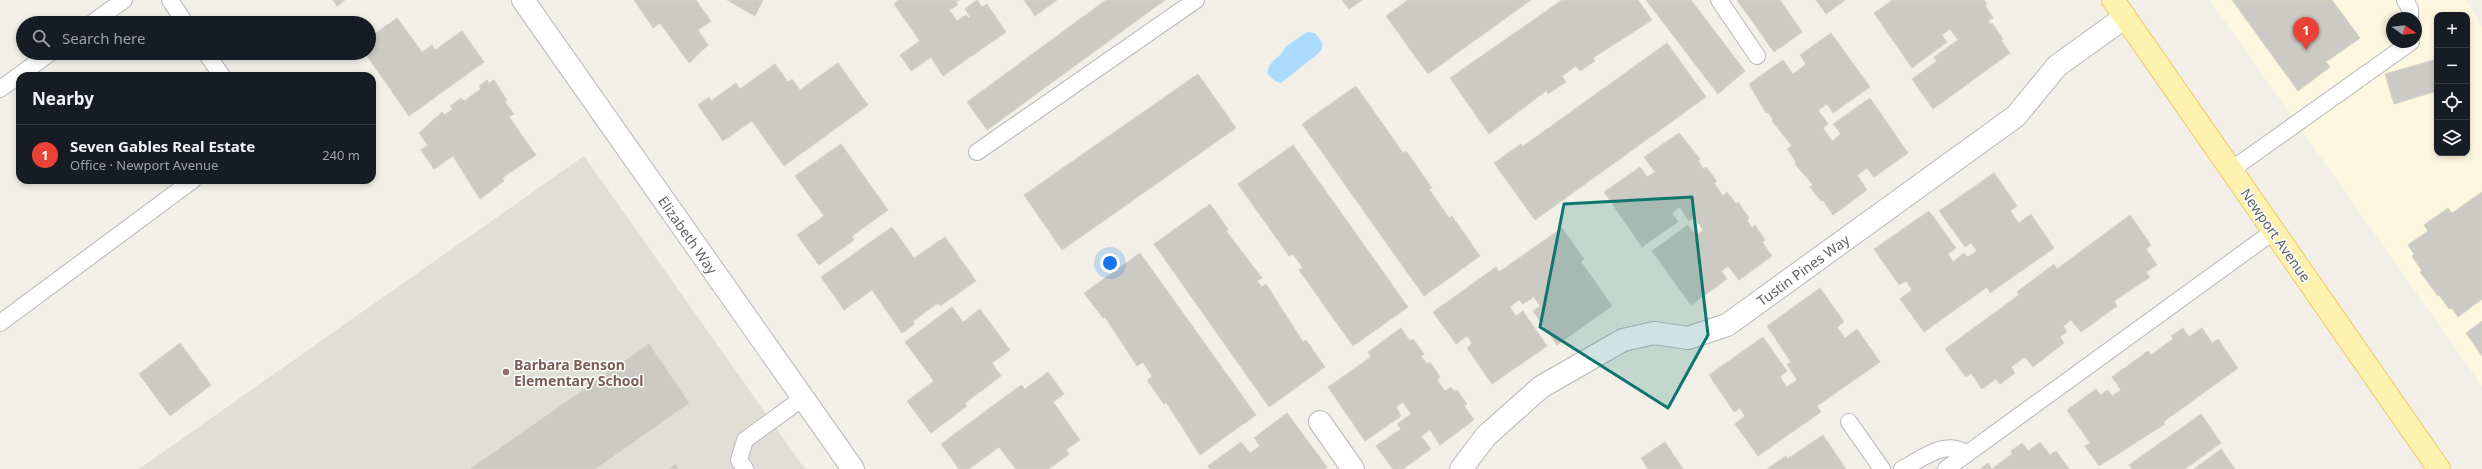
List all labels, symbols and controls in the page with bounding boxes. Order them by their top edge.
north arrow [2386,12,2422,48]
map controls [2434,12,2470,156]
button: + [2434,12,2470,48]
search box [16,16,376,60]
pin: 1 [2293,17,2319,50]
icon: search [30,27,52,49]
text: Search here [62,28,145,48]
button: − [2434,48,2470,84]
button: locate [2434,84,2470,120]
text: Nearby [32,87,94,110]
button: layers [2434,120,2470,156]
text: Seven Gables Real Estate [70,136,255,156]
text: 1 [41,146,49,164]
text: 240 m [322,146,360,164]
text: Office · Newport Avenue [70,156,218,174]
street label: Newport Avenue [2237,185,2315,286]
street label: Elizabeth Way [654,192,722,278]
street label: Tustin Pines Way [1753,229,1854,310]
your location [1100,253,1120,273]
place label: Barbara Benson Elementary School [514,355,644,390]
marker: Barbara Benson Elementary School [501,367,511,377]

